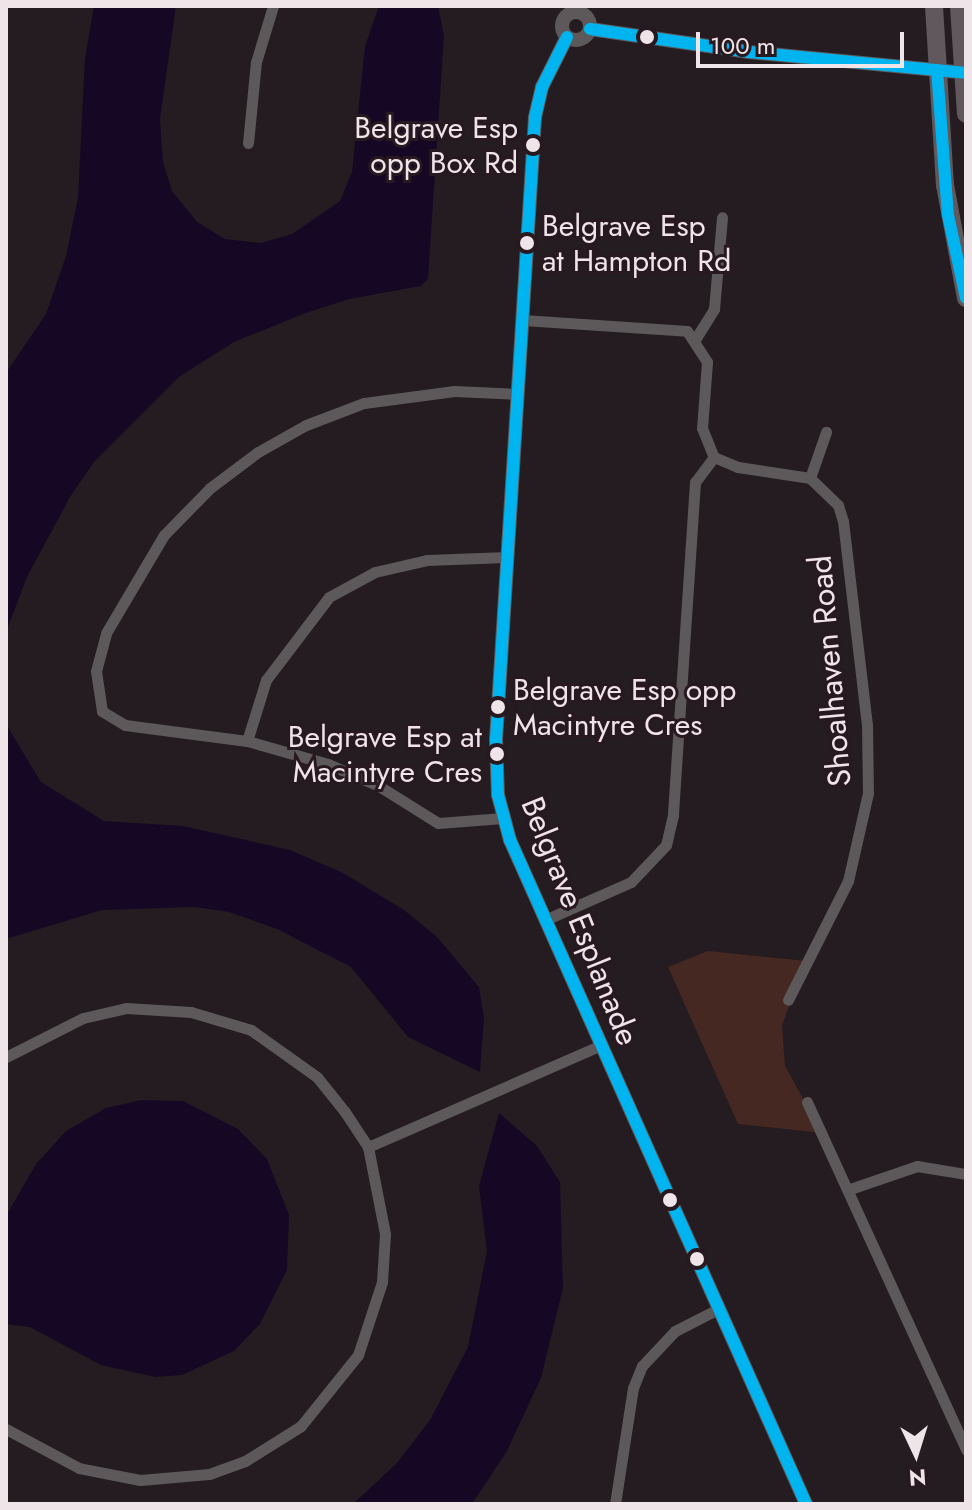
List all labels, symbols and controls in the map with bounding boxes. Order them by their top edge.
scale bar [700,16,908,66]
text: 100 m [710,28,776,63]
unlabelled marker [639,29,655,45]
place label: Belgrave Esp opp Box Rd [354,110,518,180]
marker: Belgrave Esp opp Box Rd [525,137,541,153]
place label: Belgrave Esp at Hampton Rd [542,208,731,278]
marker: Belgrave Esp at Hampton Rd [519,235,535,251]
street label: Shoalhaven Road [801,554,859,788]
place label: Belgrave Esp opp Macintyre Cres [513,672,736,742]
marker: Belgrave Esp opp Macintyre Cres [490,699,506,715]
place label: Belgrave Esp at Macintyre Cres [288,719,482,790]
marker: Belgrave Esp at Macintyre Cres [489,746,505,762]
street label: Belgrave Esplanade [513,791,647,1051]
unlabelled marker [662,1192,678,1208]
unlabelled marker [689,1251,705,1267]
north arrow [876,1414,956,1494]
text: N [908,1461,928,1495]

